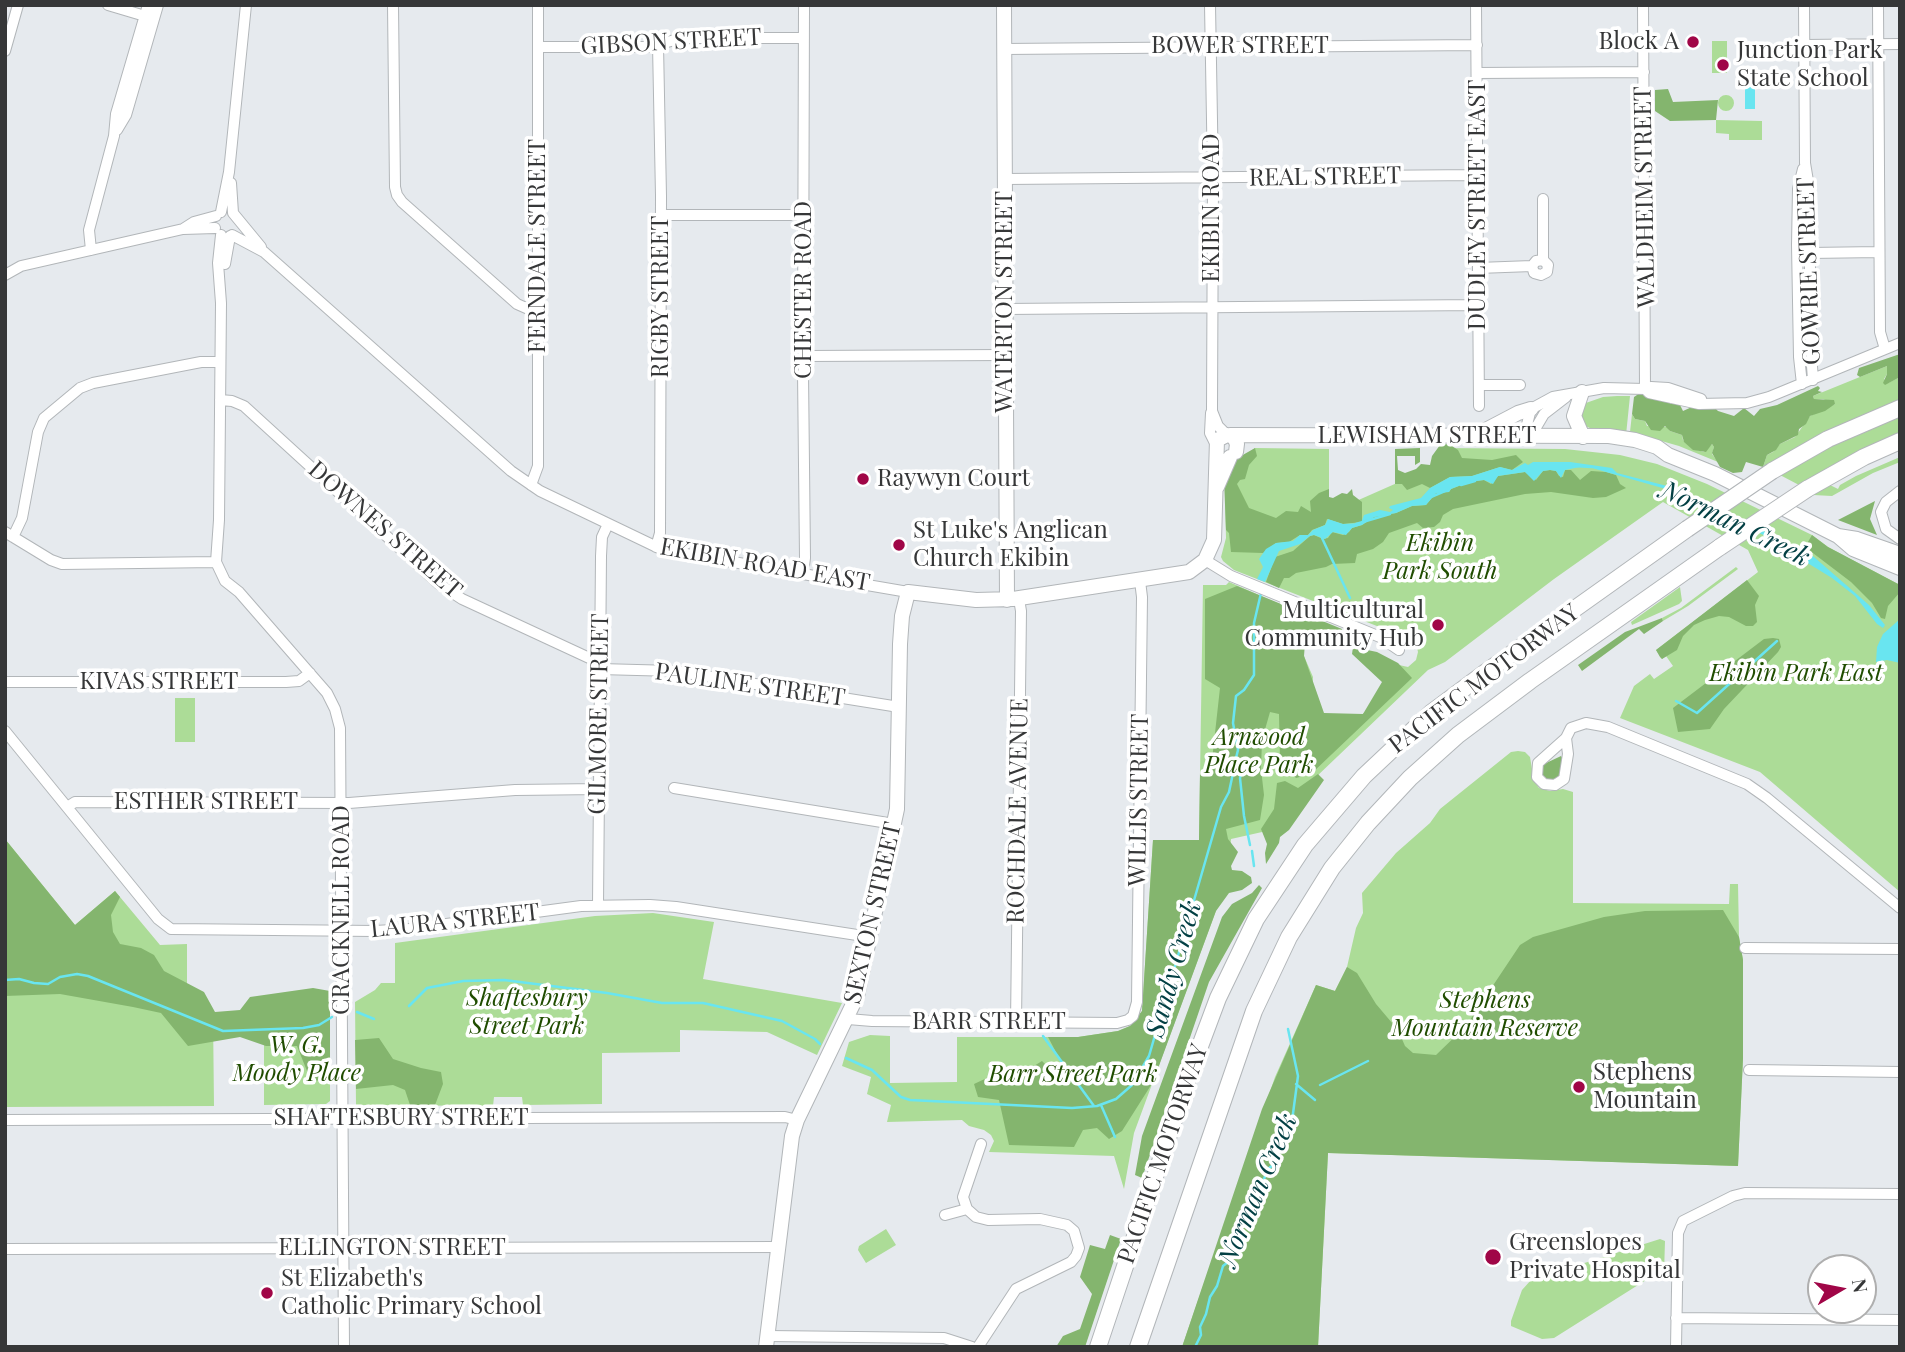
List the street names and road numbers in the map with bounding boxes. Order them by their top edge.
street label: GIBSON STREET [580,23,762,61]
street label: BOWER STREET [1151,32,1329,60]
street label: DUDLEY STREET EAST [1464,80,1492,330]
street label: WALDHEIM STREET [1629,86,1661,308]
street label: EKIBIN ROAD [1198,133,1226,283]
street label: FERNDALE STREET [524,139,552,353]
street label: REAL STREET [1249,161,1401,193]
street label: GOWRIE STREET [1791,177,1827,365]
street label: WATERTON STREET [991,191,1019,413]
street label: CHESTER ROAD [790,201,818,379]
street label: RIGBY STREET [647,216,675,378]
street label: LEWISHAM STREET [1318,422,1536,450]
street label: DOWNES STREET [302,455,468,605]
street label: EKIBIN ROAD EAST [658,532,872,598]
street label: PACIFIC MOTORWAY [1383,598,1585,760]
street label: GILMORE STREET [583,613,615,815]
street label: PAULINE STREET [653,657,847,713]
street label: KIVAS STREET [79,668,239,696]
street label: ROCHDALE AVENUE [1002,698,1034,924]
street label: WILLIS STREET [1123,713,1155,887]
street label: ESTHER STREET [114,788,298,816]
street label: CRACKNELL ROAD [328,805,356,1015]
street label: SEXTON STREET [838,819,908,1007]
street label: LAURA STREET [369,898,541,944]
street label: BARR STREET [912,1008,1066,1036]
street label: PACIFIC MOTORWAY [1112,1040,1214,1268]
street label: SHAFTESBURY STREET [273,1104,529,1132]
street label: ELLINGTON STREET [278,1234,506,1262]

